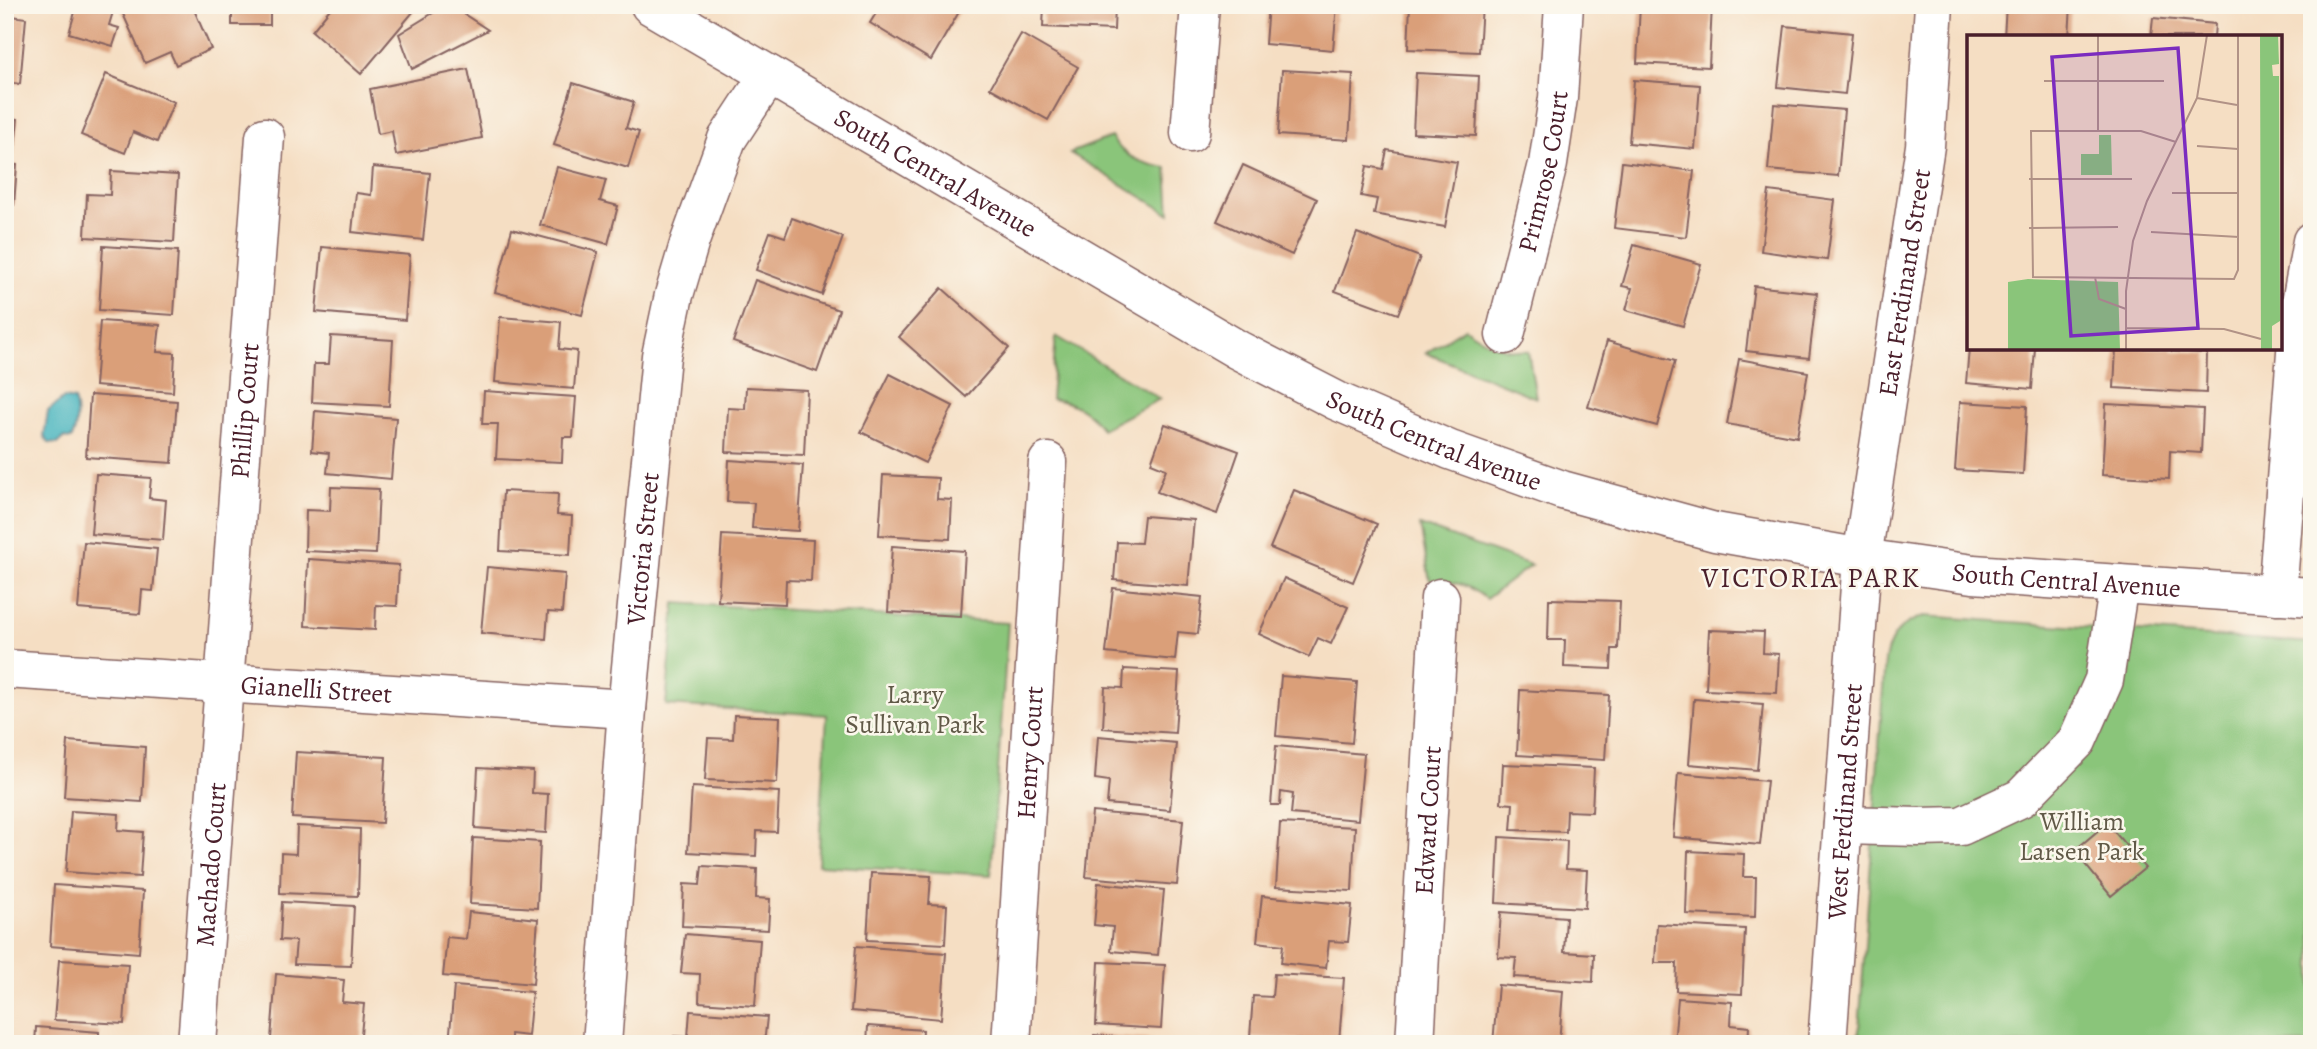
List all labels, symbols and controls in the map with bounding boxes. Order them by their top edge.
inset map [1967,35,2282,350]
street label: Primrose Court [1509,89,1576,256]
street label: South Central Avenue [828,99,1043,246]
street label: East Ferdinand Street [1869,166,1939,399]
street label: Phillip Court [222,341,267,480]
street label: South Central Avenue [1320,381,1547,499]
street label: Victoria Street [618,470,667,628]
street label: South Central Avenue [1950,554,2182,606]
district label: VICTORIA PARK [1700,559,1921,597]
street label: Gianelli Street [240,667,393,711]
park label: Larry Sullivan Park [845,677,985,742]
street label: West Ferdinand Street [1818,682,1870,922]
street label: Henry Court [1008,684,1051,820]
street label: Edward Court [1406,745,1449,896]
street label: Machado Court [187,781,234,948]
park label: William Larsen Park [2019,804,2145,869]

